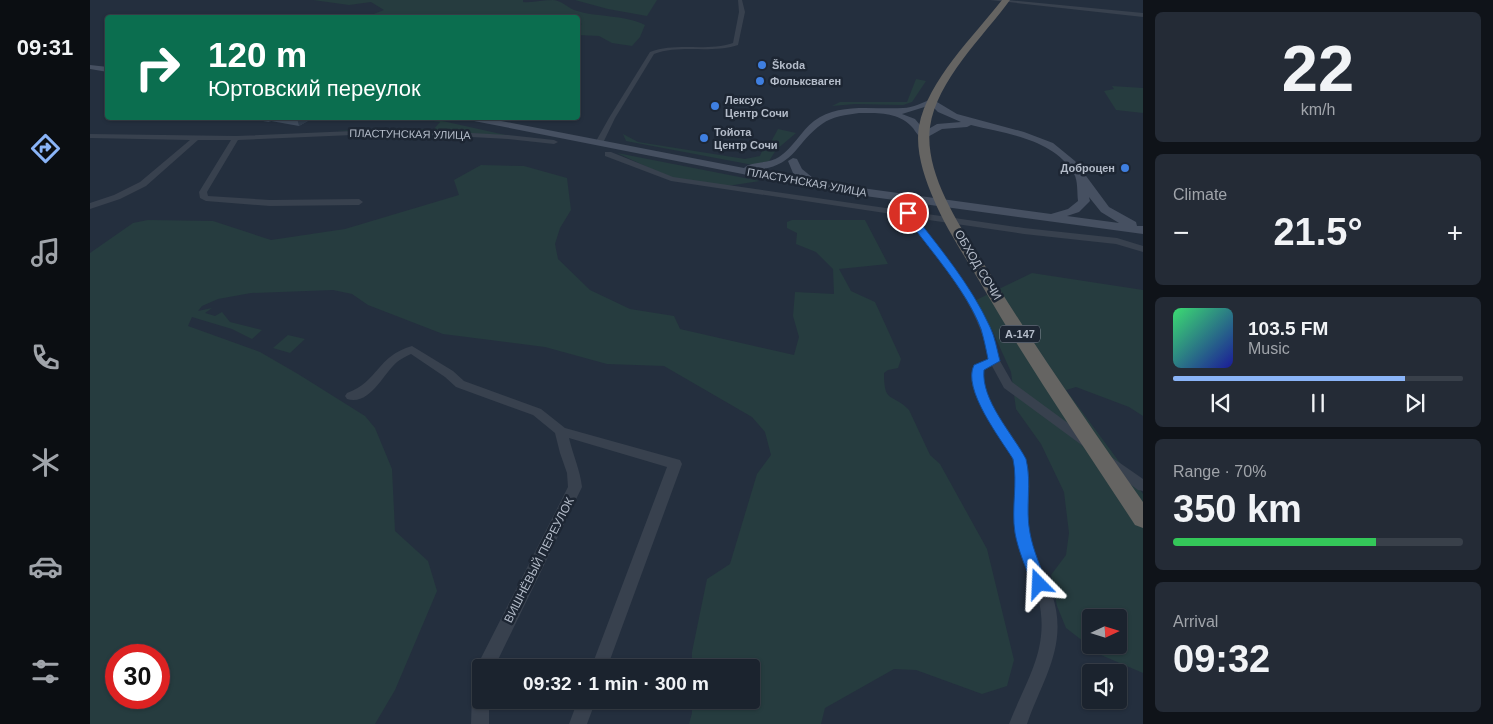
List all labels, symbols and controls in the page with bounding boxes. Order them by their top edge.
text: 22 [1282,32,1354,105]
text: 09:31 [17,35,73,60]
icon: right [125,35,190,100]
text: 120 m [208,35,307,74]
marker: Škoda [756,59,768,71]
place label: Škoda [772,59,806,71]
marker: Фольксваген [754,75,766,87]
place label: Фольксваген [770,75,841,87]
text: Юртовский переулок [208,76,421,101]
place label: Лексус Центр Сочи [725,94,789,119]
marker: Лексус Центр Сочи [709,100,721,112]
text: km/h [1301,101,1335,118]
place label: Тойота Центр Сочи [714,126,778,151]
street label: ПЛАСТУНСКАЯ УЛИЦА [349,127,471,141]
icon: directions [28,131,63,166]
marker: Тойота Центр Сочи [698,132,710,144]
place label: Доброцен [1061,162,1115,174]
marker: Доброцен [1119,162,1131,174]
street label: ПЛАСТУНСКАЯ УЛИЦА [746,166,868,199]
text: Climate [1173,186,1227,203]
pin [887,192,929,234]
icon: arrive [894,199,922,227]
text: 21.5° [1273,211,1363,253]
text: − [1173,217,1189,248]
text: + [1447,217,1463,248]
street label: ОБХОД СОЧИ [952,227,1004,303]
icon: music [28,235,63,270]
text: 103.5 FM [1248,318,1328,339]
road number: А-147 [1000,326,1040,342]
icon: phone [28,340,63,375]
text: Music [1248,340,1290,357]
icon: previous [1207,389,1235,417]
icon: pause [1304,389,1332,417]
icon: next [1401,389,1429,417]
icon: climate [28,445,63,480]
text: Range · 70% [1173,463,1266,480]
text: 350 km [1173,488,1302,530]
street label: ВИШНЁВЫЙ ПЕРЕУЛОК [500,494,577,625]
icon: car [28,549,63,584]
position arrow [1012,557,1064,609]
north arrow [1082,609,1128,654]
map controls [1082,609,1127,709]
text: Arrival [1173,613,1218,630]
text: 09:32 [1173,638,1270,680]
speed limit sign: 30 [105,644,170,709]
icon: filters [28,654,63,689]
button: sound [1082,664,1127,709]
text: 09:32 · 1 min · 300 m [523,673,709,694]

